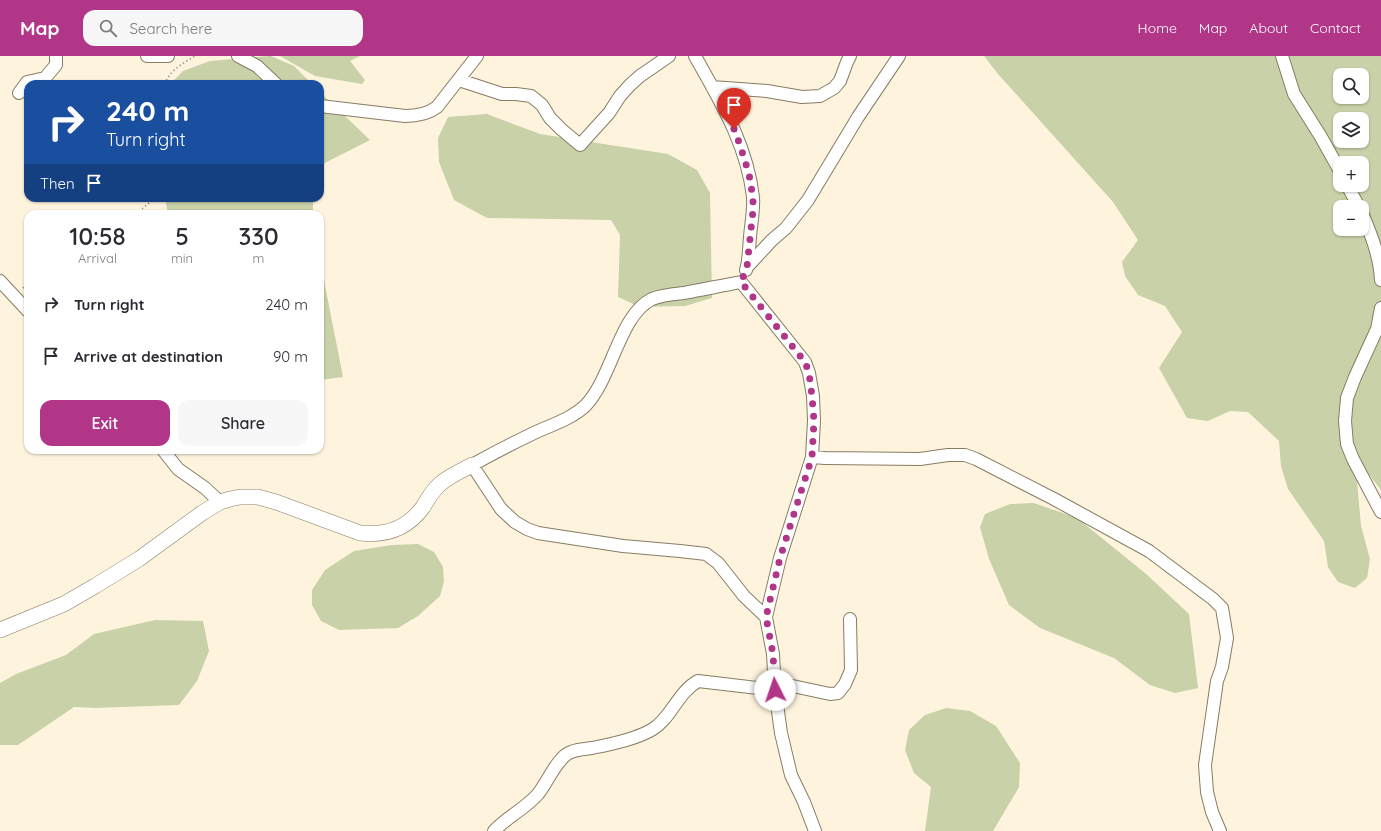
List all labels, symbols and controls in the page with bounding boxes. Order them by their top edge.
search box [83,10,363,46]
text: Map [20,16,59,40]
icon: search [97,17,119,39]
text: Search here [129,19,212,38]
text: Home [1138,19,1177,37]
text: Map [1199,19,1227,37]
text: About [1249,19,1288,37]
text: Contact [1310,19,1361,37]
map controls [1333,68,1369,236]
button: search [1333,68,1369,104]
pin [717,88,751,129]
text: 240 m [106,93,189,128]
icon: arrive [723,94,745,116]
icon: right [40,96,92,148]
button: layers [1333,112,1369,148]
text: Turn right [106,128,186,151]
button: + [1333,156,1369,192]
icon: arrive [83,172,105,194]
text: Then [40,174,75,193]
button: − [1333,200,1369,236]
text: 10:58 [69,221,126,251]
text: 5 [175,221,189,251]
text: 330 [238,221,279,251]
text: Arrival [78,250,117,266]
text: min [171,250,193,266]
text: m [253,250,264,266]
icon: right [40,293,62,315]
text: Turn right [74,295,145,314]
text: 240 m [265,295,308,314]
icon: arrive [40,345,62,367]
text: Arrive at destination [74,347,223,366]
text: 90 m [273,347,308,366]
button: Exit [40,400,170,446]
button: Share [178,400,308,446]
position arrow [754,669,796,711]

